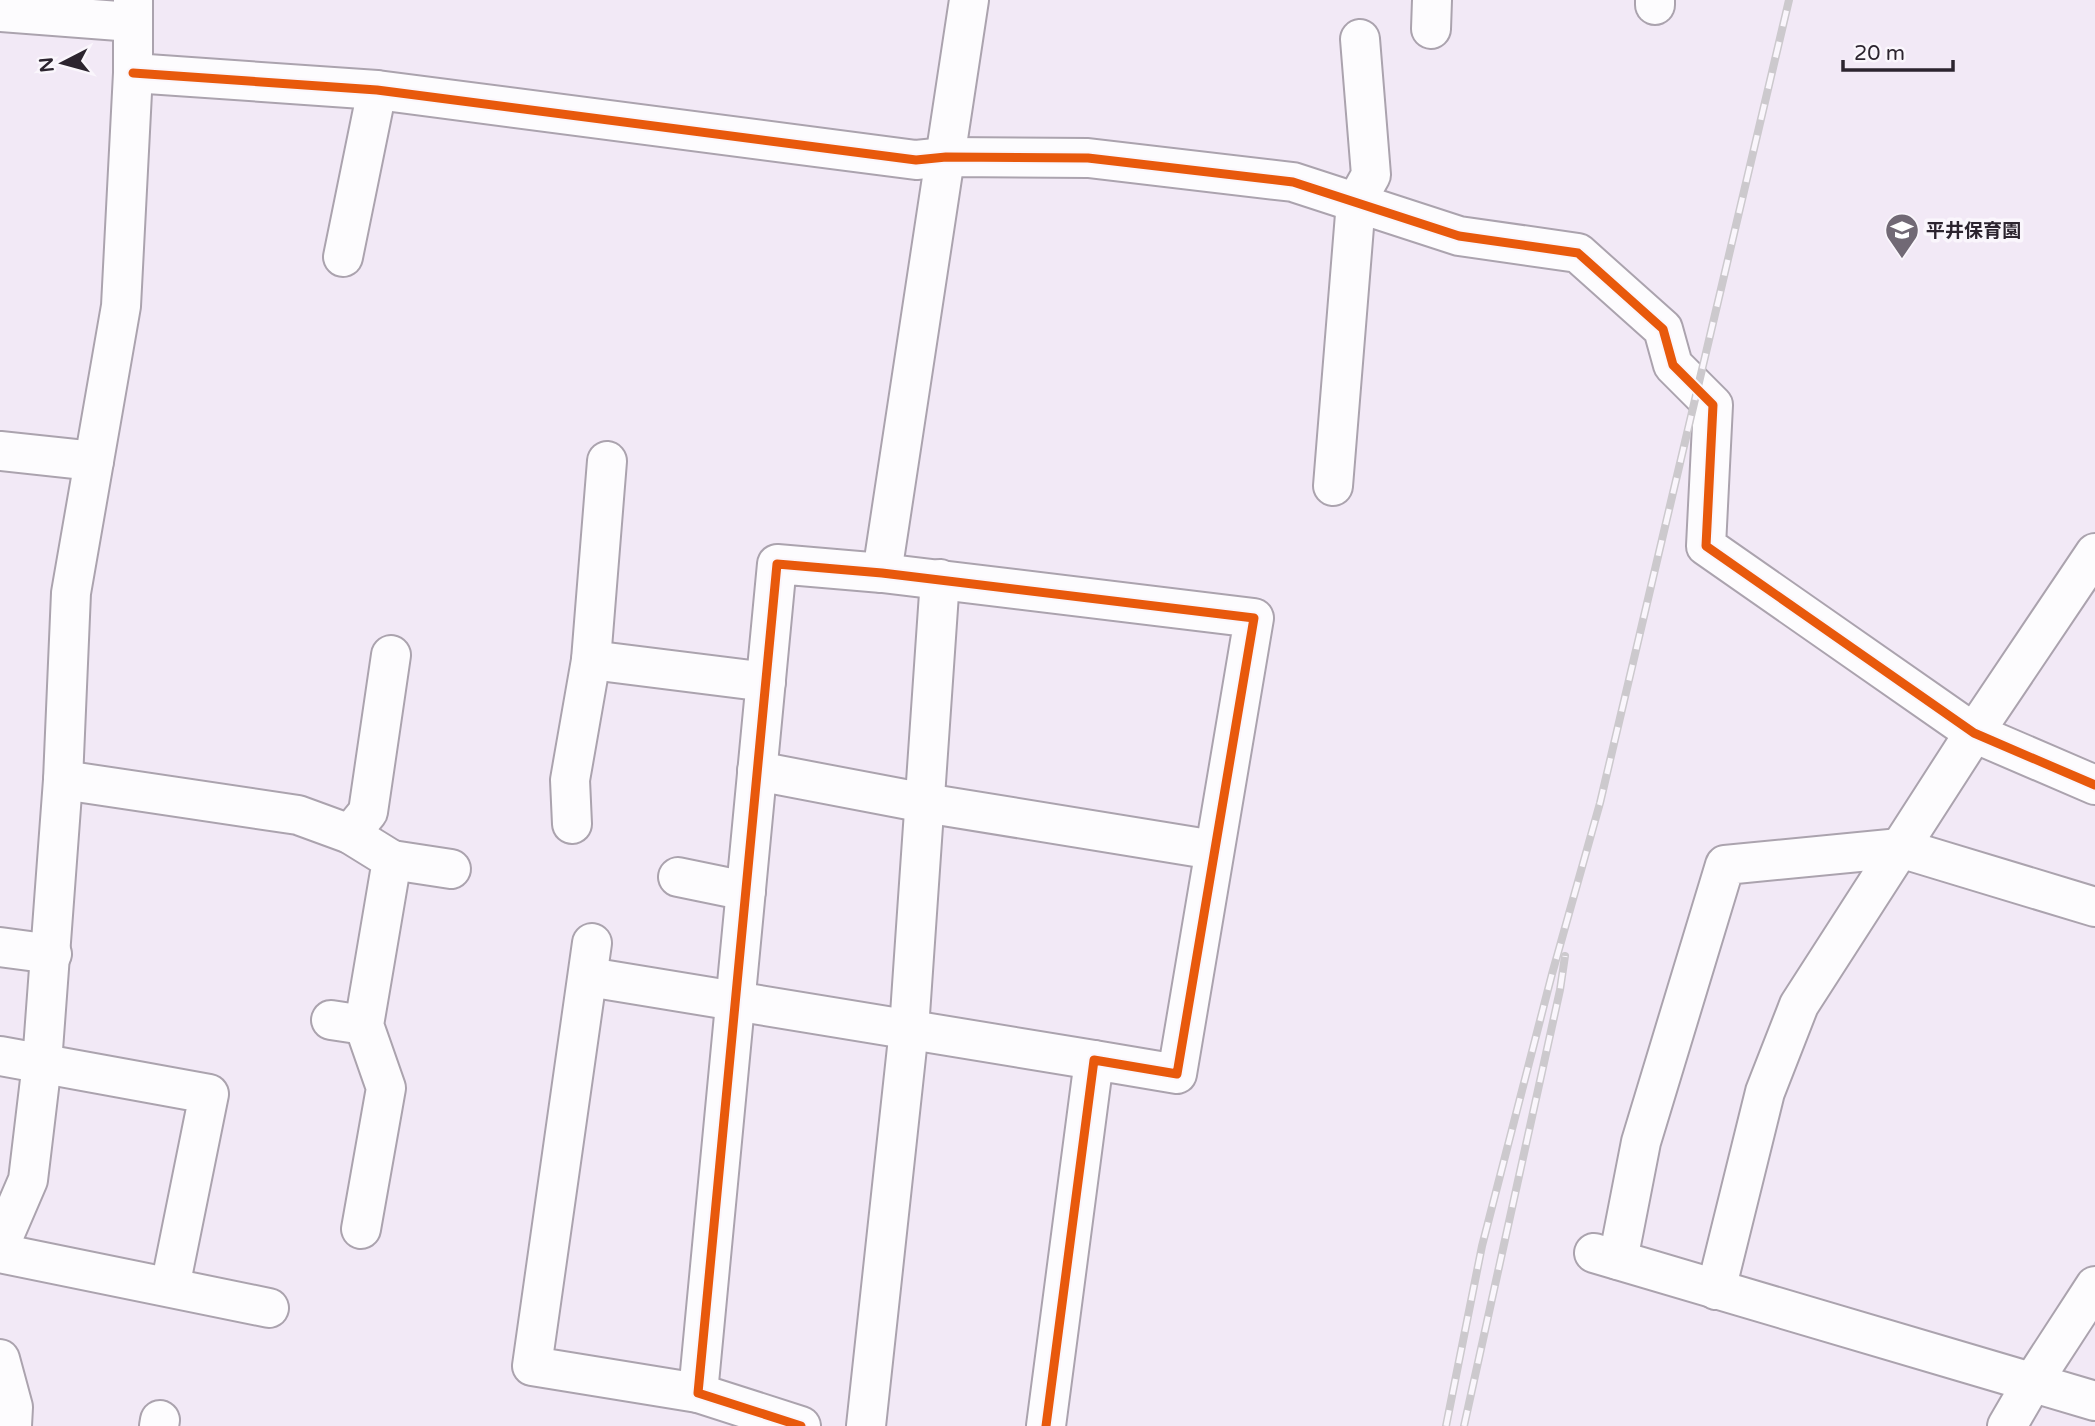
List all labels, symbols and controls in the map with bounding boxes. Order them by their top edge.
north arrow [28,28,98,98]
scale bar [1843,28,1953,72]
text: 20 m [1854,41,1905,66]
text: N [35,56,59,73]
school or university icon: 平井保育園 [1883,211,1921,260]
place label: 平井保育園 [1926,220,2021,242]

